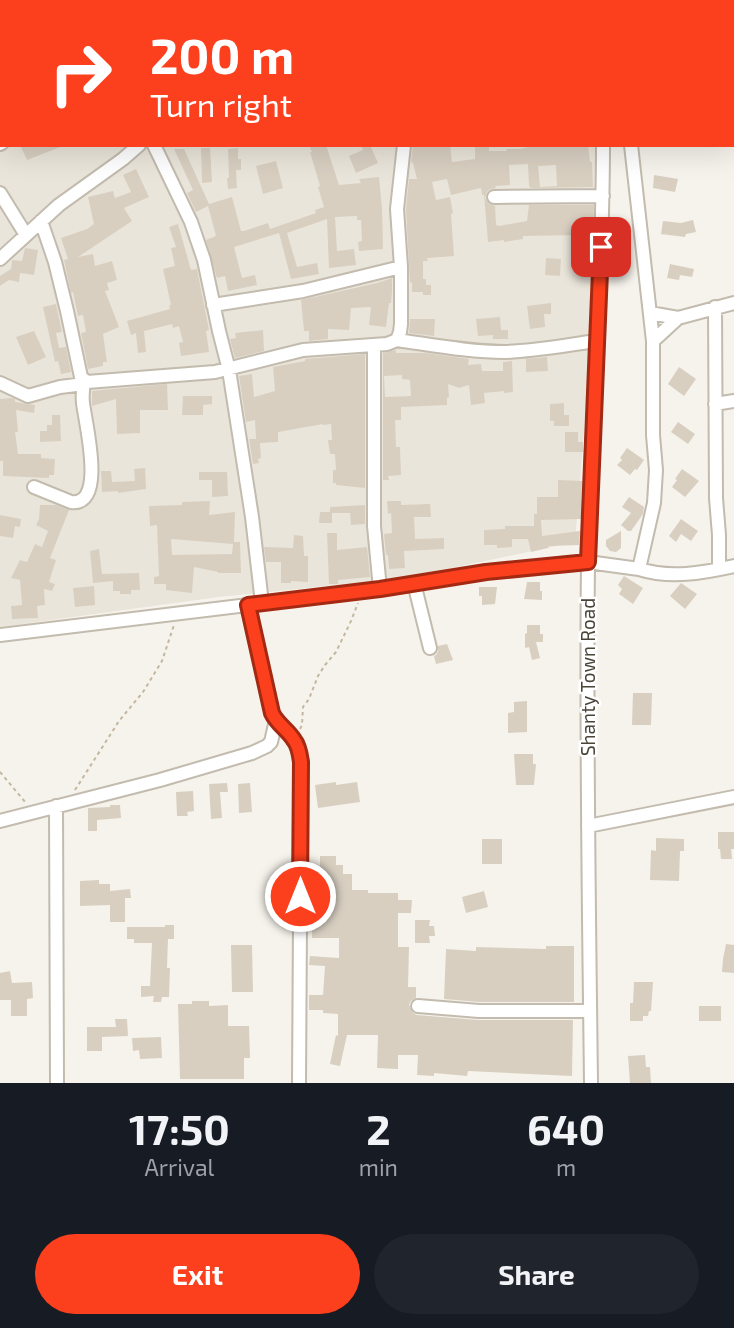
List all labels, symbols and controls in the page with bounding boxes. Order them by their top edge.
text: 200 m [150,25,294,84]
icon: right [35,28,126,119]
text: Turn right [150,85,292,123]
pin [571,217,631,277]
icon: arrive [582,228,620,266]
street label: Shanty Town Road [576,598,599,756]
position arrow [263,859,337,933]
text: 17:50 [129,1103,230,1153]
text: 2 [366,1103,391,1153]
text: 640 [527,1103,605,1153]
text: Arrival [144,1153,214,1181]
text: min [359,1153,398,1181]
text: m [556,1153,576,1181]
button: Exit [35,1234,360,1314]
button: Share [374,1234,699,1314]

